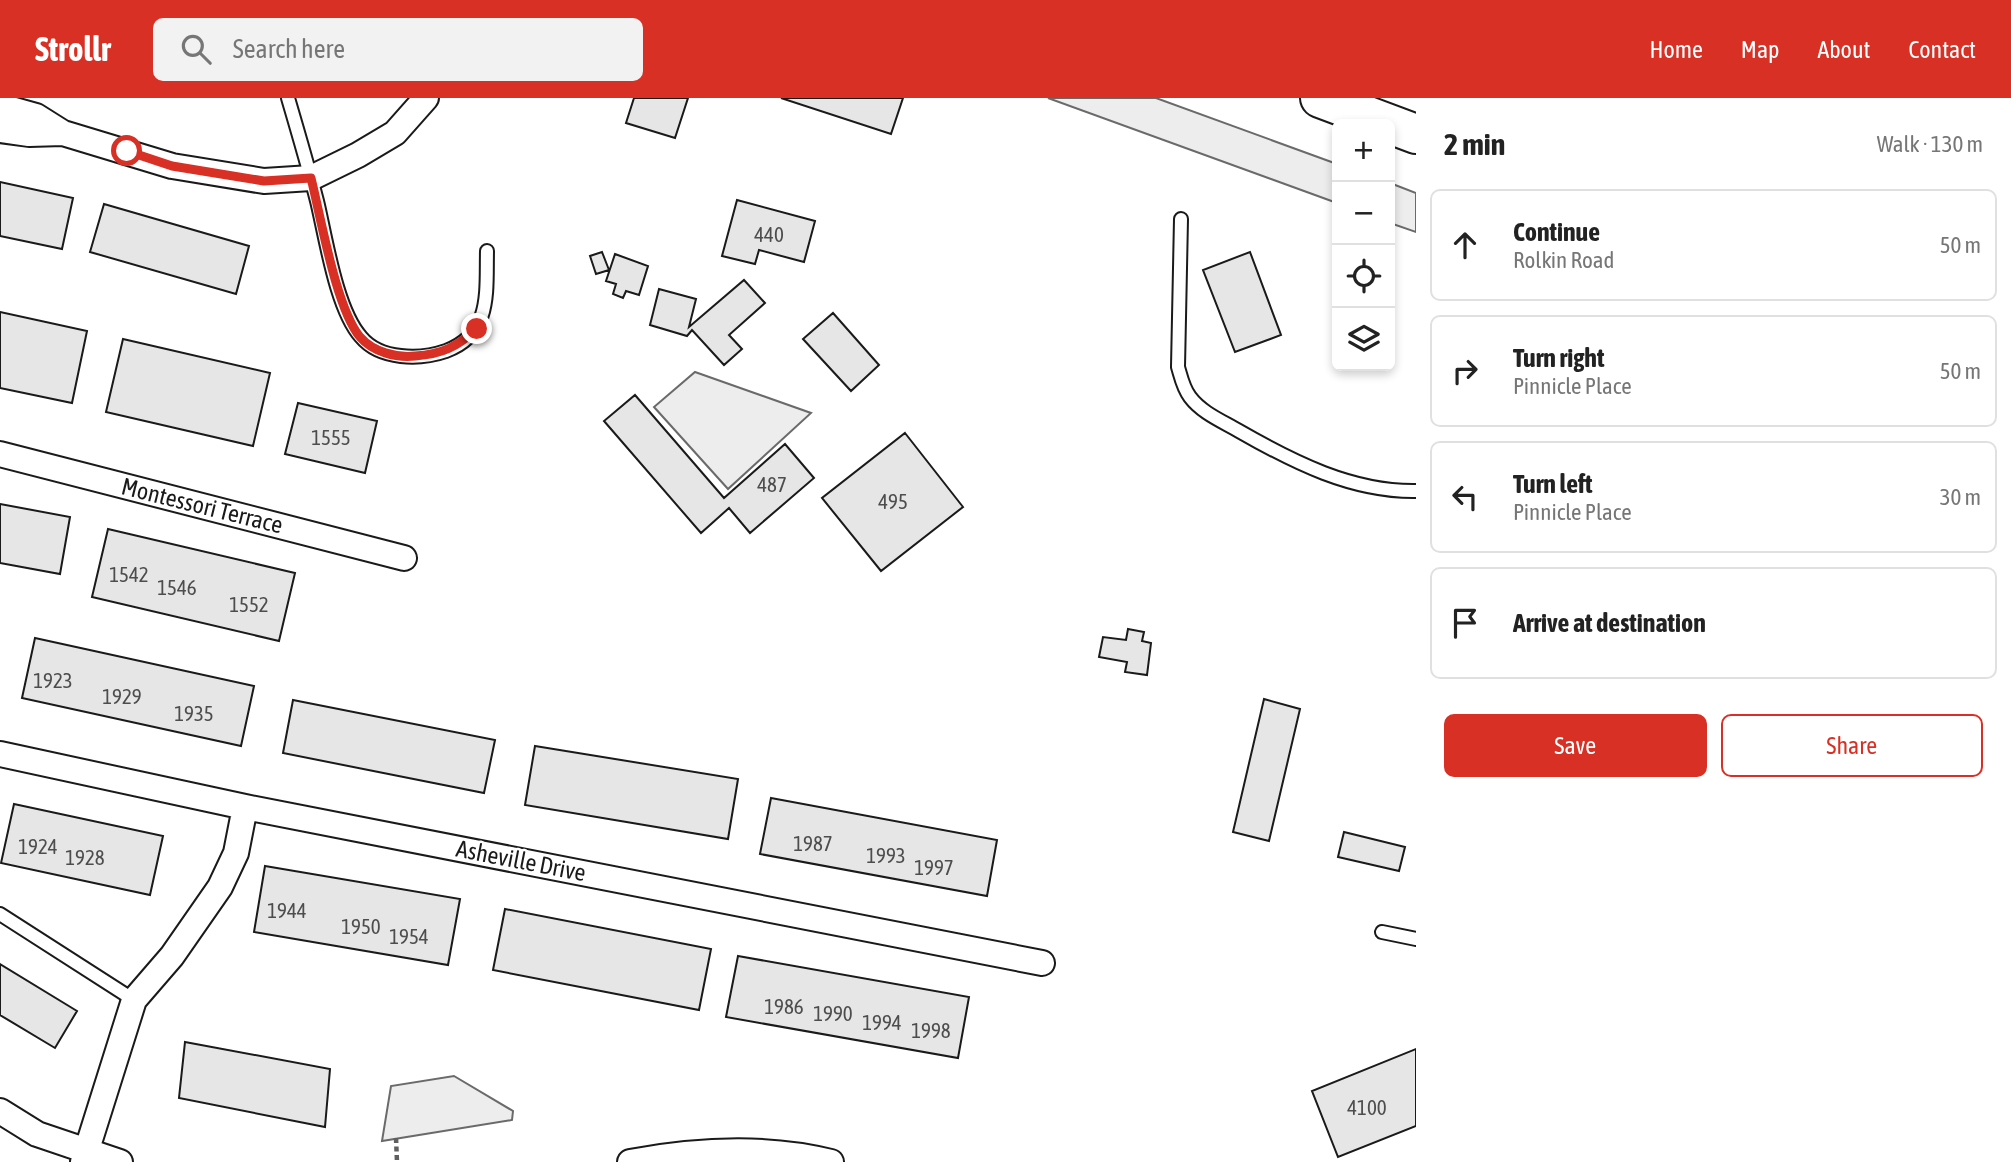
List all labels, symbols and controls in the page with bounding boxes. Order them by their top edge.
search box [153,18,643,81]
text: Strollr [35,30,111,68]
icon: search [177,30,215,68]
text: Search here [233,34,345,64]
text: Home [1649,36,1703,63]
text: Map [1741,36,1779,63]
text: About [1817,36,1870,63]
text: Contact [1908,36,1976,63]
map controls [1332,119,1395,371]
button: + [1332,119,1395,182]
text: 2 min [1444,127,1505,161]
text: Walk · 130 m [1877,131,1983,157]
route start [111,135,142,166]
button: − [1332,182,1395,245]
text: Continue [1513,217,1600,247]
house number: 440 [754,222,784,246]
icon: ahead [1446,226,1484,264]
text: 50 m [1940,232,1981,258]
button: locate [1332,245,1395,308]
text: Rolkin Road [1513,247,1614,273]
button: layers [1332,308,1395,371]
route end [461,313,492,344]
text: Turn right [1513,343,1604,373]
icon: right [1446,352,1484,390]
text: 50 m [1940,358,1981,384]
text: Pinnicle Place [1513,373,1632,399]
house number: 1555 [311,425,351,449]
text: Turn left [1513,469,1593,499]
street label: Montessori Terrace [119,472,286,539]
house number: 487 [757,472,787,496]
icon: left [1446,478,1484,516]
text: 30 m [1940,484,1981,510]
house number: 495 [878,489,908,513]
text: Pinnicle Place [1513,499,1632,525]
house number: 1542 [109,562,149,586]
house number: 1546 [157,575,197,599]
house number: 1552 [229,592,269,616]
icon: arrive [1446,604,1484,642]
text: Arrive at destination [1513,608,1706,638]
house number: 1923 [33,668,73,692]
house number: 1929 [102,684,142,708]
house number: 1935 [174,701,214,725]
button: Save [1444,714,1707,777]
button: Share [1721,714,1983,777]
house number: 1987 [793,831,833,855]
house number: 1924 [18,834,58,858]
street label: Asheville Drive [454,835,588,886]
house number: 1993 [866,843,906,867]
house number: 1928 [65,845,105,869]
house number: 1997 [914,855,954,879]
house number: 1944 [267,898,307,922]
house number: 1950 [341,914,381,938]
house number: 1954 [389,924,429,948]
house number: 1986 [764,994,804,1018]
house number: 1990 [813,1001,853,1025]
house number: 1994 [862,1010,902,1034]
house number: 1998 [911,1018,951,1042]
house number: 4100 [1347,1095,1387,1119]

